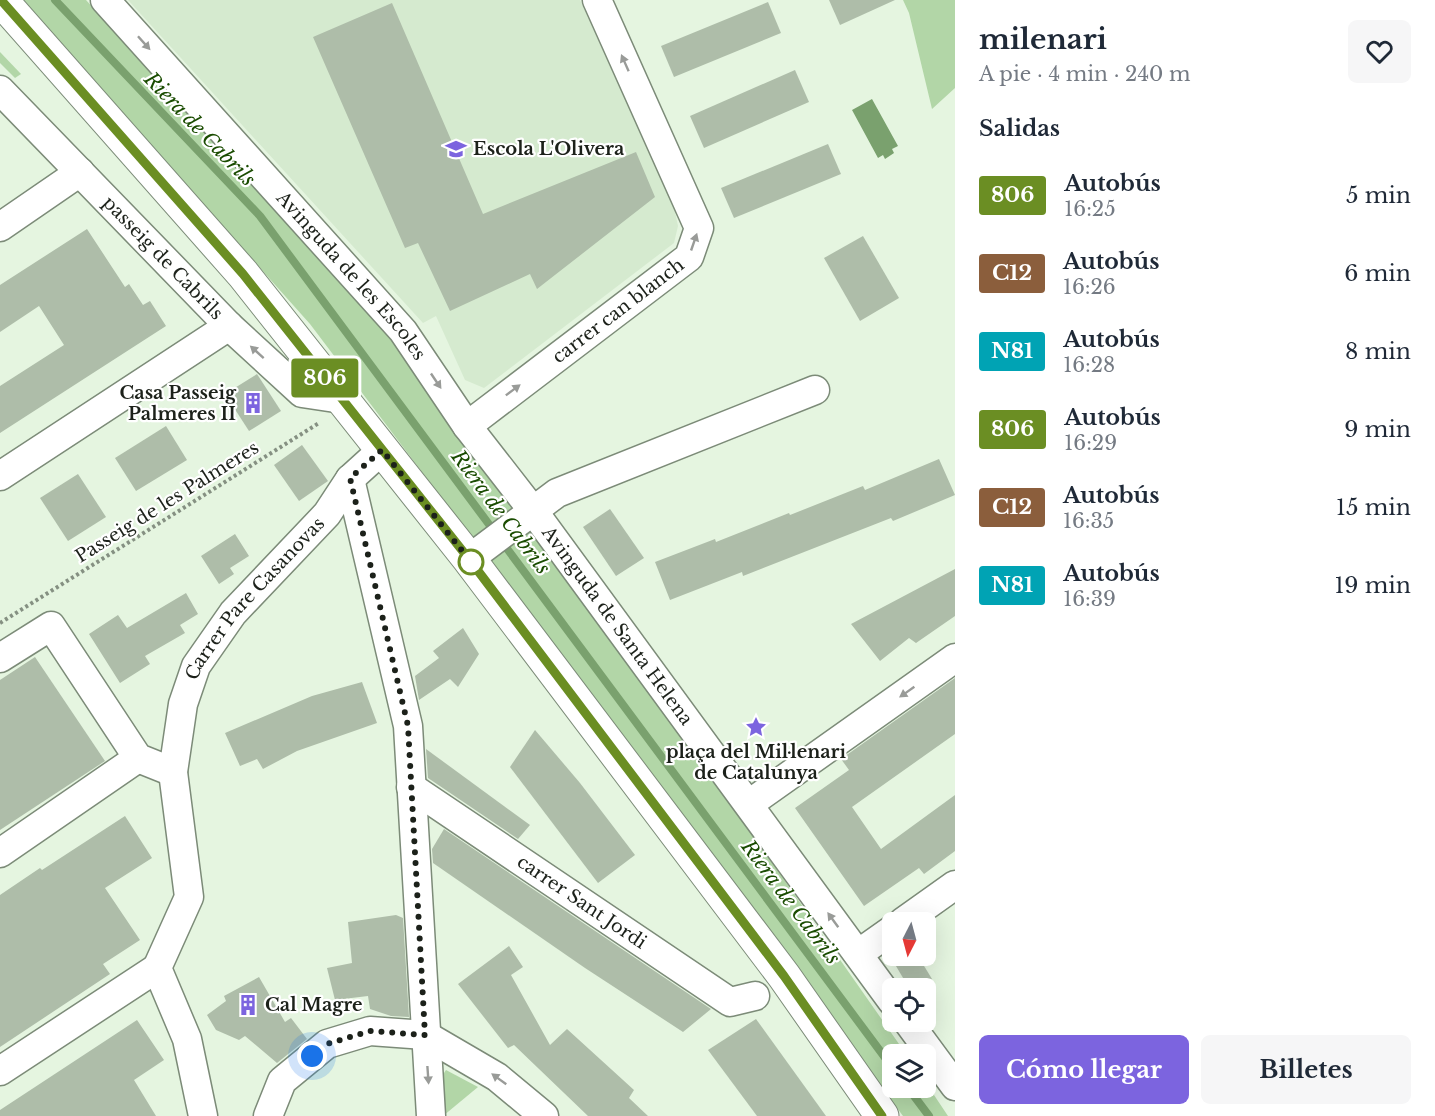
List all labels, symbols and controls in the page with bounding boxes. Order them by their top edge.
button: heart [1348,20,1411,83]
text: milenari [979,22,1107,57]
one-way arrow [137,36,151,51]
one-way arrow [620,54,630,72]
text: A pie · 4 min · 240 m [979,62,1191,86]
water label: Riera de Cabrils [139,66,261,191]
text: Salidas [979,115,1060,142]
school or university icon: Escola L'Olivera [444,137,468,161]
place label: Escola L'Olivera [473,138,625,160]
text: Autobús [1064,170,1161,197]
text: 806 [991,182,1034,208]
text: 5 min [1346,182,1411,209]
street label: Avinguda de les Escoles [271,186,431,364]
street label: passeig de Cabrils [98,192,228,324]
text: 16:25 [1064,197,1116,221]
one-way arrow [690,233,700,251]
text: Autobús [1063,248,1159,275]
street label: carrer can blanch [548,254,688,368]
text: C12 [992,260,1032,286]
text: 6 min [1344,260,1411,287]
text: 16:26 [1063,275,1116,299]
text: Autobús [1063,326,1160,353]
text: N81 [991,338,1033,364]
text: 8 min [1345,338,1411,365]
one-way arrow [250,345,265,359]
text: 16:28 [1063,353,1115,377]
line badge: 806 [290,358,360,398]
text: 806 [303,365,347,391]
one-way arrow [431,373,442,389]
place label: Casa Passeig Palmeres II [120,382,237,425]
one-way arrow [506,385,521,397]
building icon: Casa Passeig Palmeres II [241,391,265,415]
text: Autobús [1064,404,1161,431]
text: 806 [991,416,1034,442]
text: 9 min [1344,416,1411,443]
text: 16:29 [1064,431,1117,455]
street label: Passeig de les Palmeres [71,436,263,568]
water label: Riera de Cabrils [446,444,556,579]
text: Autobús [1063,482,1159,509]
text: C12 [992,494,1032,520]
text: 15 min [1336,494,1411,521]
text: 16:35 [1063,509,1114,533]
street label: Carrer Pare Casanovas [181,513,329,683]
street label: Avinguda de Santa Helena [537,521,697,730]
unlabelled marker [458,549,484,575]
text: Autobús [1063,560,1160,587]
text: N81 [991,572,1033,598]
text: 19 min [1334,572,1411,599]
text: 16:39 [1063,587,1116,611]
one-way arrow [900,686,916,698]
place icon: plaça del Mil·lenari de Catalunya [744,715,768,739]
place label: plaça del Mil·lenari de Catalunya [666,741,847,784]
water label: Riera de Cabrils [736,834,846,969]
street label: carrer Sant Jordi [513,851,651,954]
one-way arrow [827,912,839,928]
north arrow [882,912,936,966]
map controls [882,912,936,1098]
button: locate [882,978,936,1032]
building icon: Cal Magre [236,993,260,1017]
place label: Cal Magre [265,994,363,1016]
button: Cómo llegar [979,1035,1189,1104]
button: Billetes [1201,1035,1411,1104]
your location [297,1041,327,1071]
button: layers [882,1044,936,1098]
one-way arrow [423,1066,433,1085]
one-way arrow [491,1073,507,1085]

